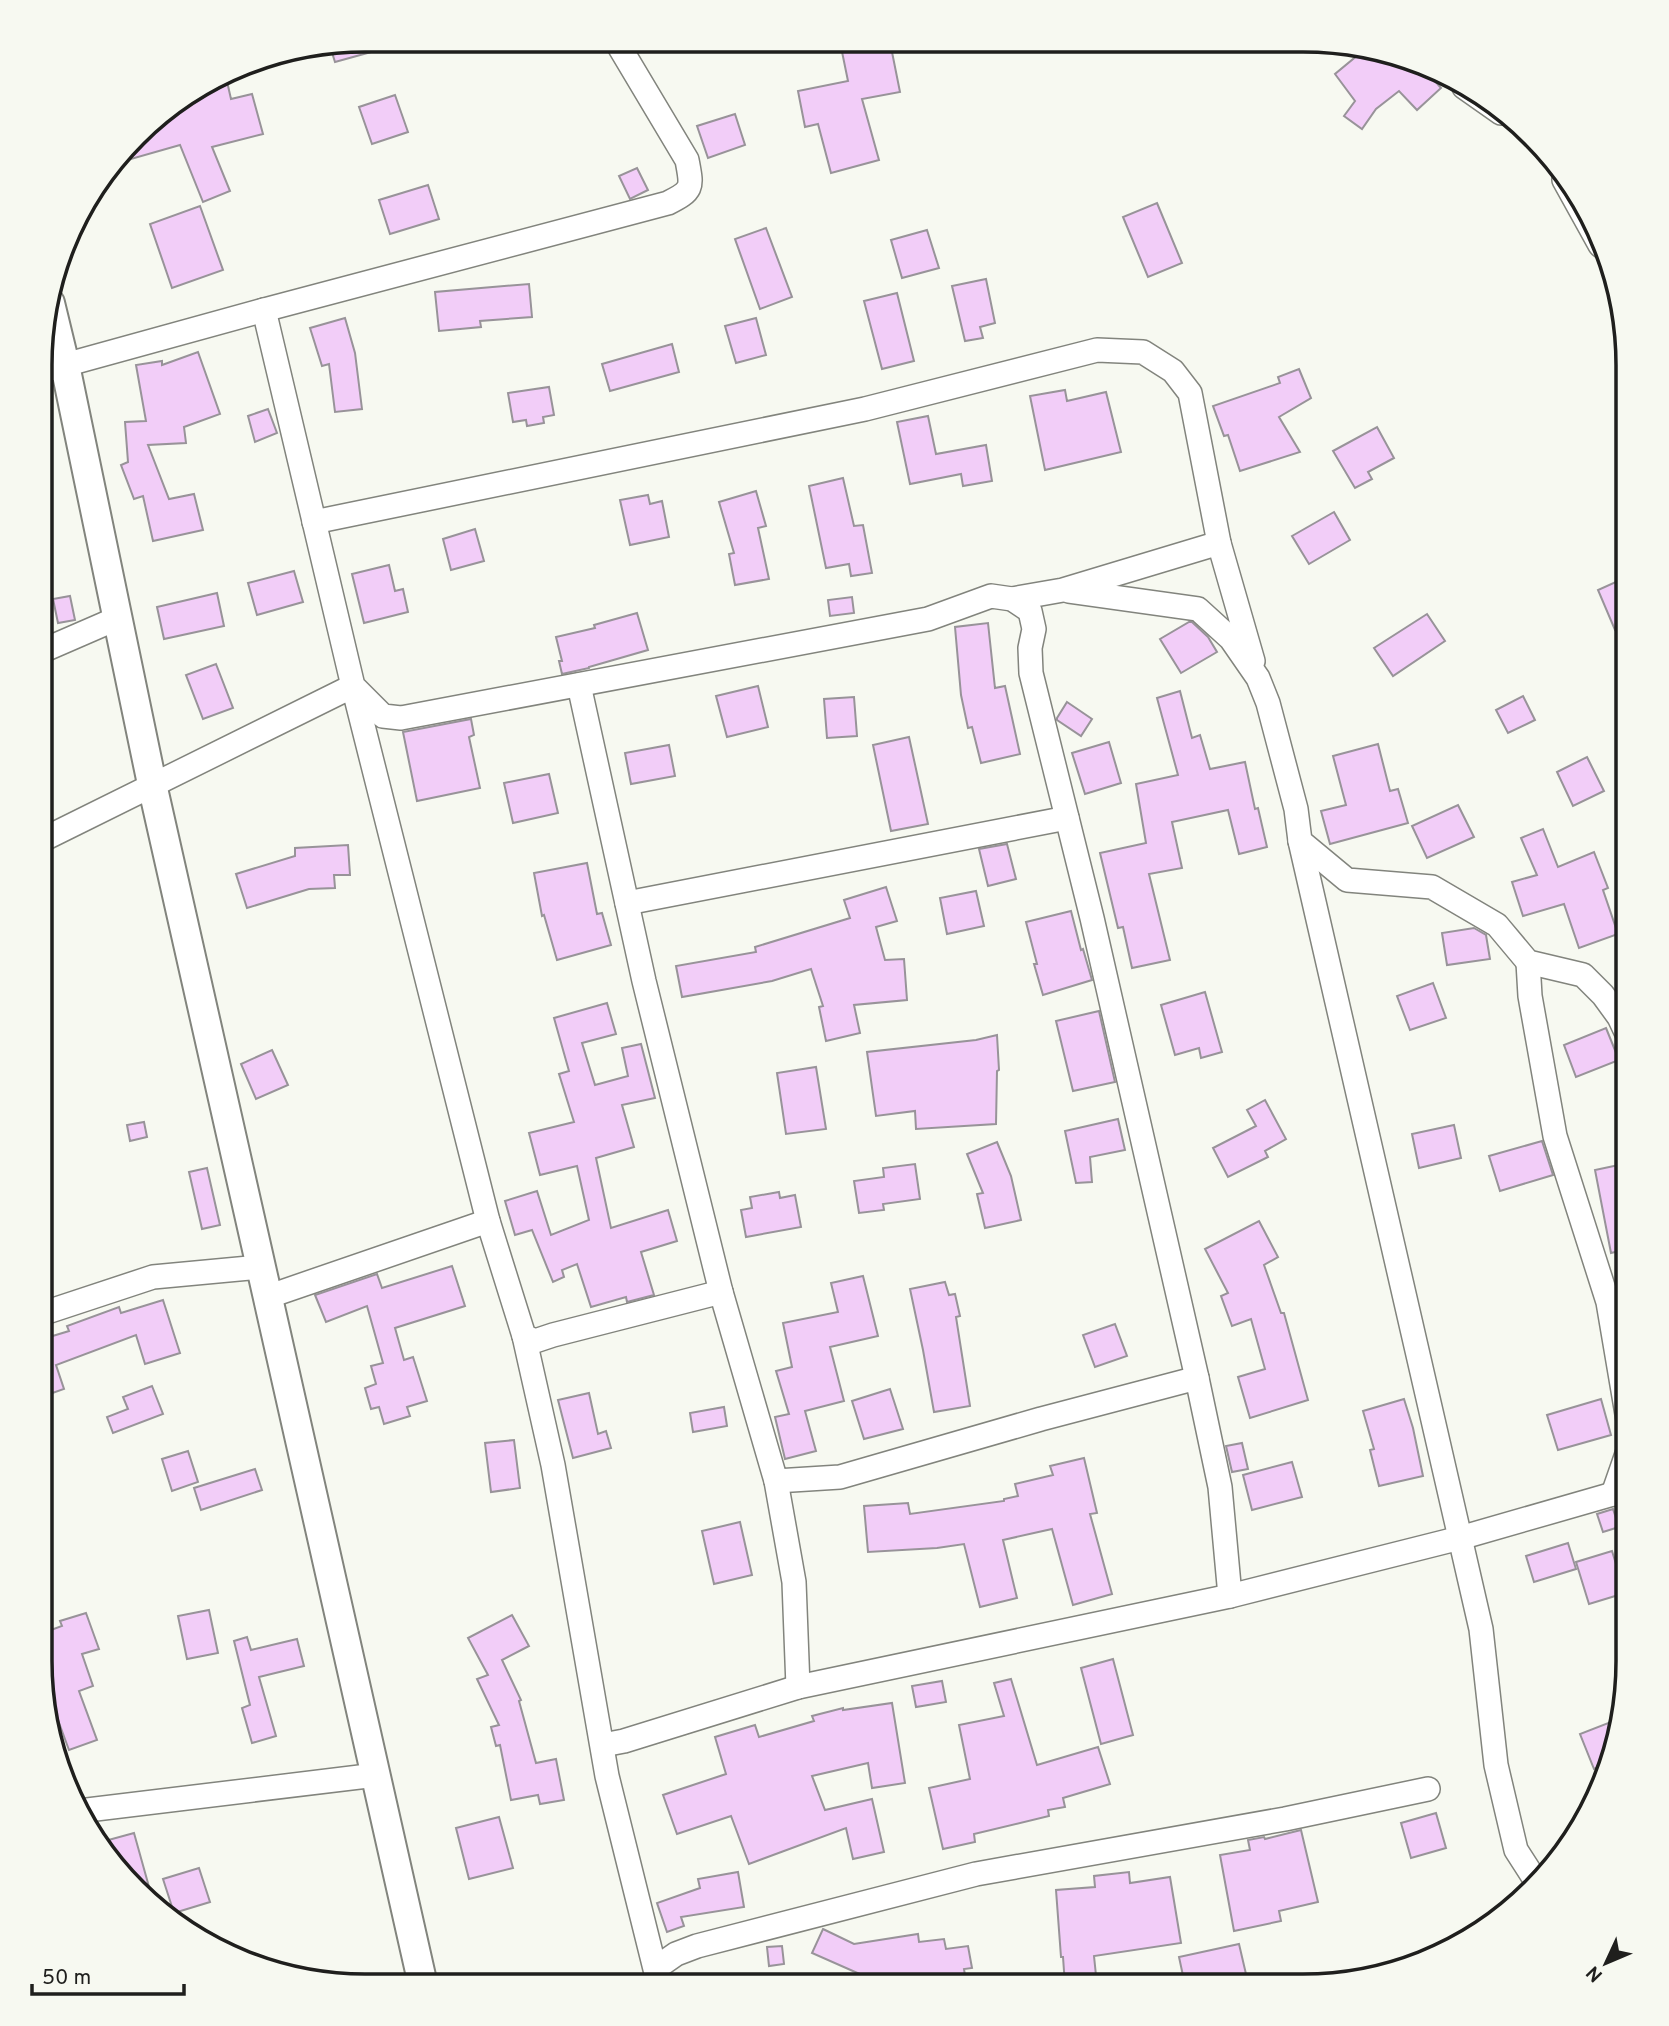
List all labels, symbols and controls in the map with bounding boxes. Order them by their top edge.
north arrow [1571,1928,1641,1998]
scale bar [32,1952,184,1996]
text: N [1582,1960,1609,1987]
text: 50 m [42,1965,91,1992]

